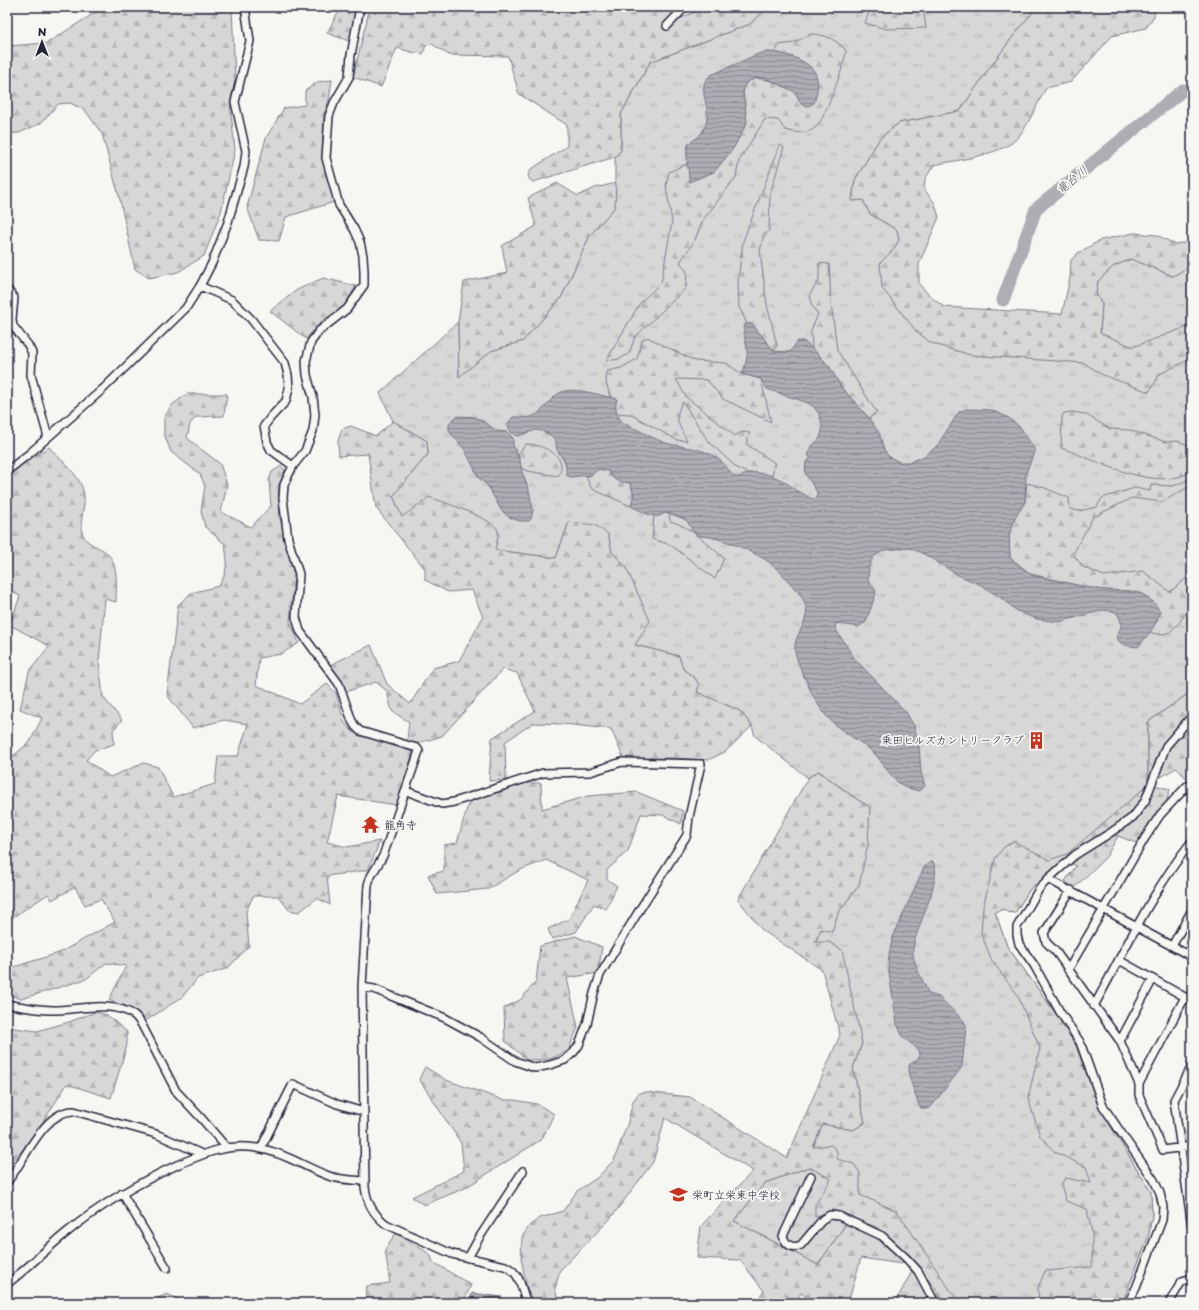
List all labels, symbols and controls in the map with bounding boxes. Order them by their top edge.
north arrow [22,22,62,62]
text: N [38,23,47,40]
water label: 竜台川 [1052,161,1091,198]
building icon: 乗田ヒルズカントリークラブ [1027,730,1047,750]
place label: 乗田ヒルズカントリークラブ [881,731,1024,748]
temple icon: 龍角寺 [361,815,381,835]
place label: 龍角寺 [384,816,417,833]
school or university icon: 栄町立栄東中学校 [669,1185,689,1205]
place label: 栄町立栄東中学校 [692,1186,780,1203]

